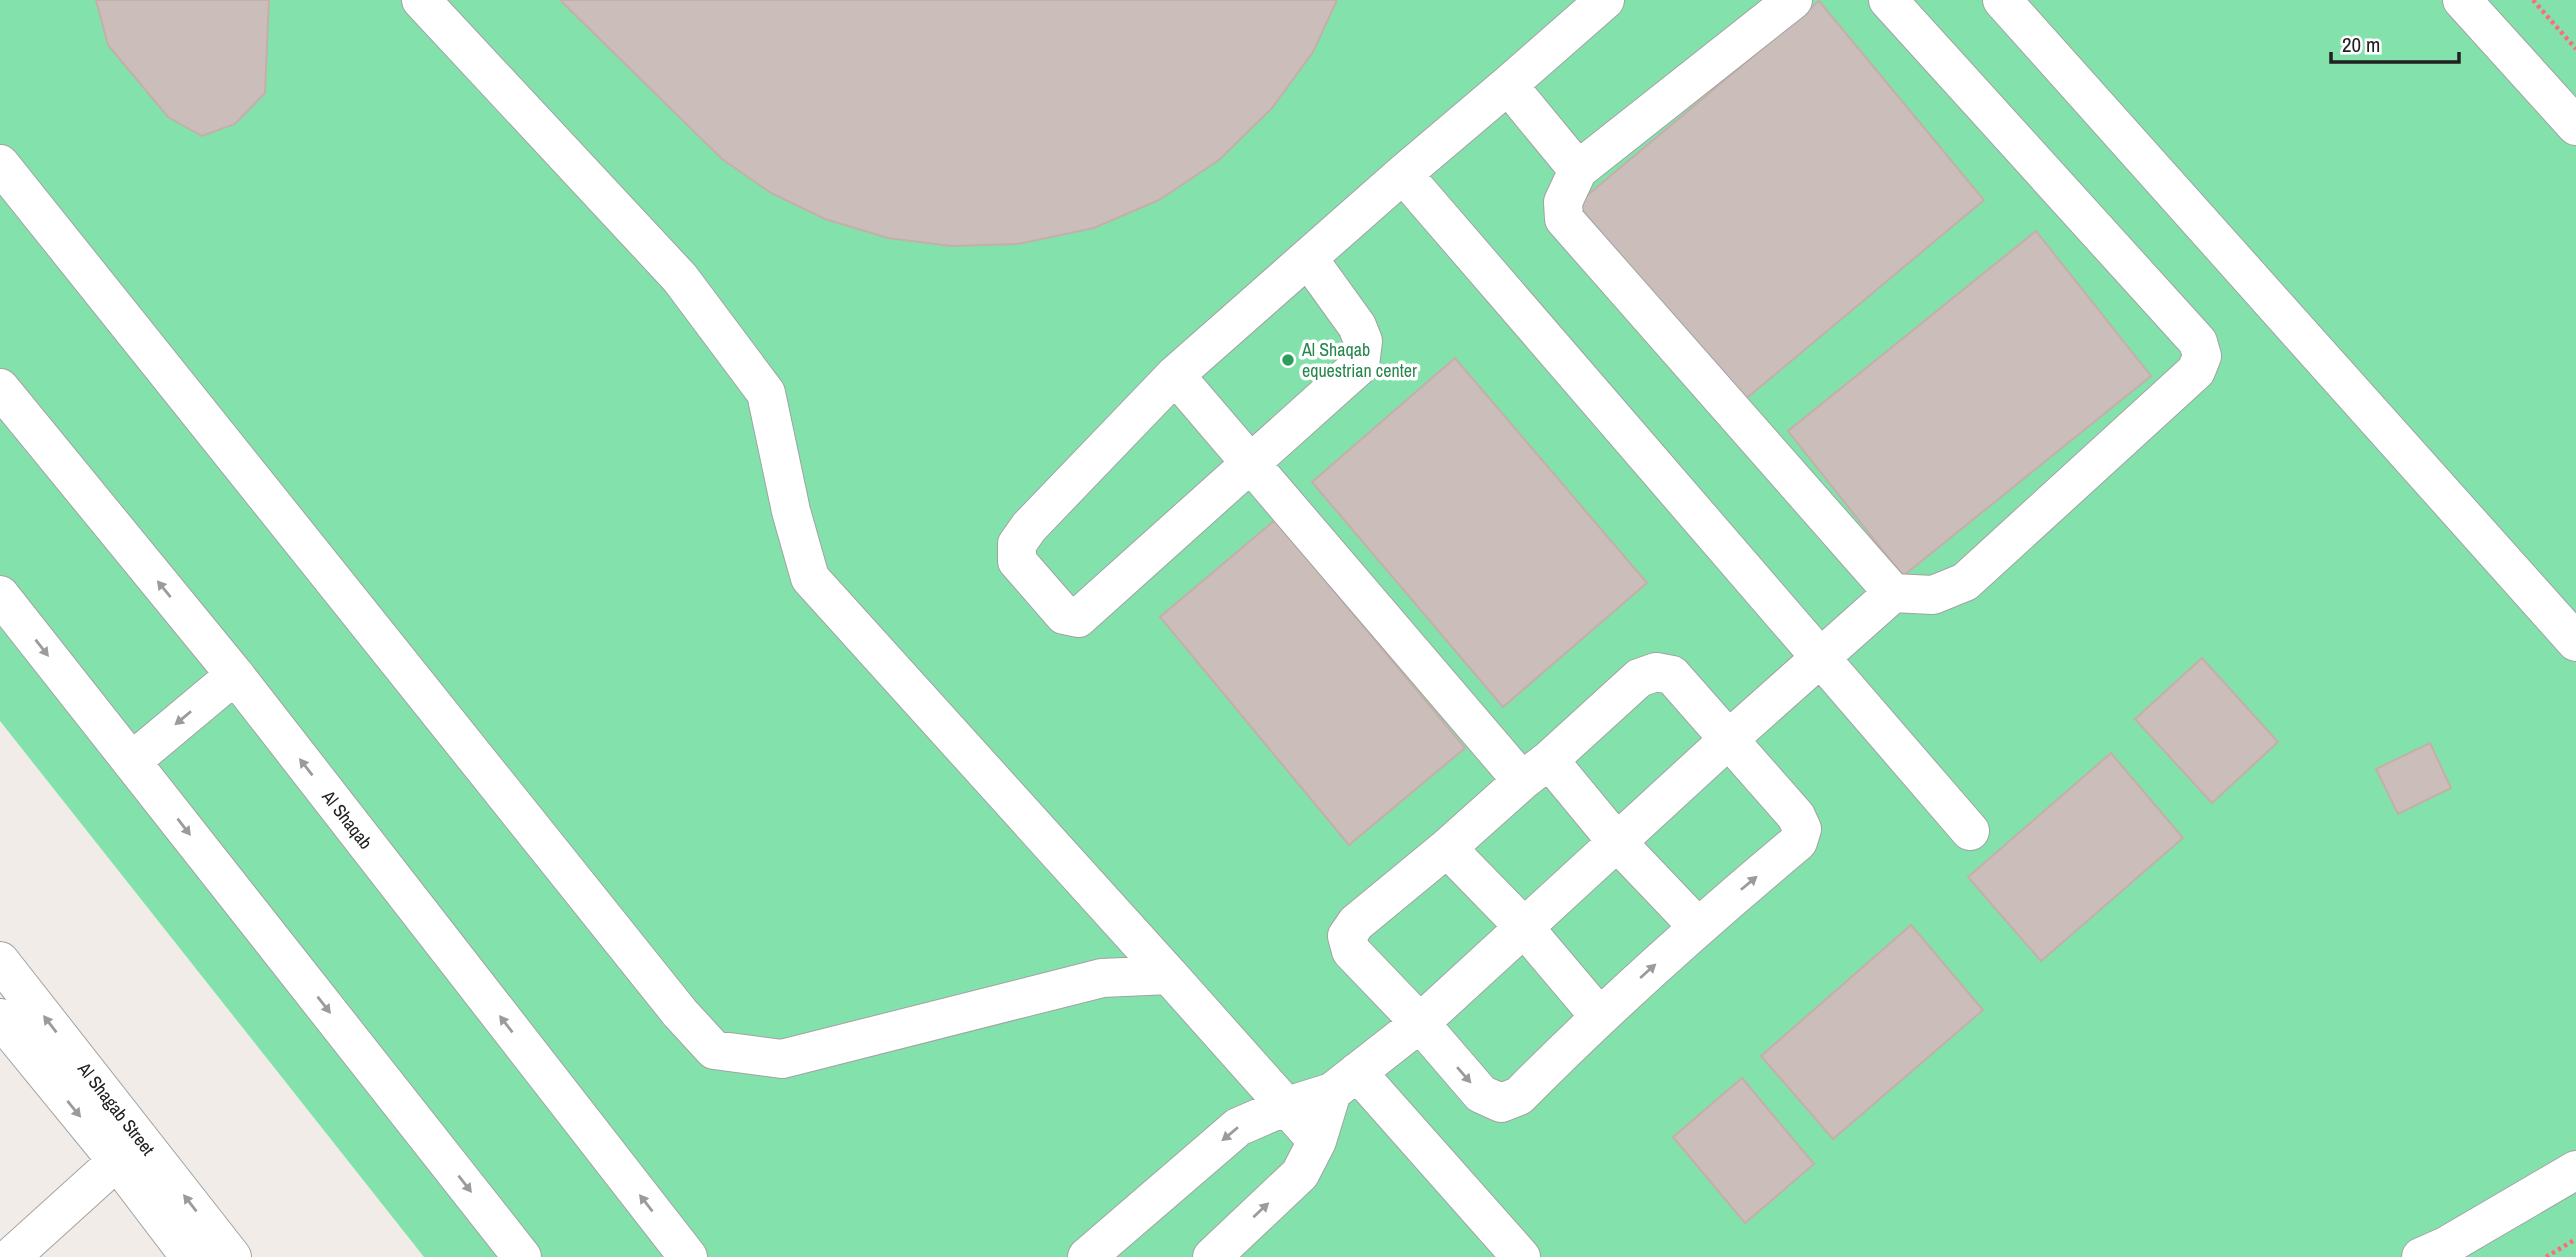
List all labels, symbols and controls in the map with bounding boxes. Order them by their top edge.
scale bar [2331,21,2459,65]
text: 20 m [2342,30,2380,59]
place label: Al Shaqab equestrian center [1301,337,1417,383]
marker: Al Shaqab equestrian center [1280,352,1296,368]
one-way arrow [157,580,172,598]
one-way arrow [35,639,50,657]
one-way arrow [175,710,192,725]
one-way arrow [300,758,314,776]
street label: Al Shaqab [316,784,378,854]
one-way arrow [176,817,191,835]
one-way arrow [1740,875,1758,891]
one-way arrow [1639,963,1657,979]
one-way arrow [317,996,332,1014]
one-way arrow [499,1015,514,1033]
one-way arrow [42,1016,57,1034]
street label: Al Shagab Street [72,1056,161,1160]
one-way arrow [1456,1066,1472,1084]
one-way arrow [67,1100,82,1118]
one-way arrow [1221,1126,1239,1142]
one-way arrow [457,1175,472,1193]
one-way arrow [184,1194,198,1212]
one-way arrow [640,1194,654,1212]
one-way arrow [1252,1203,1269,1219]

